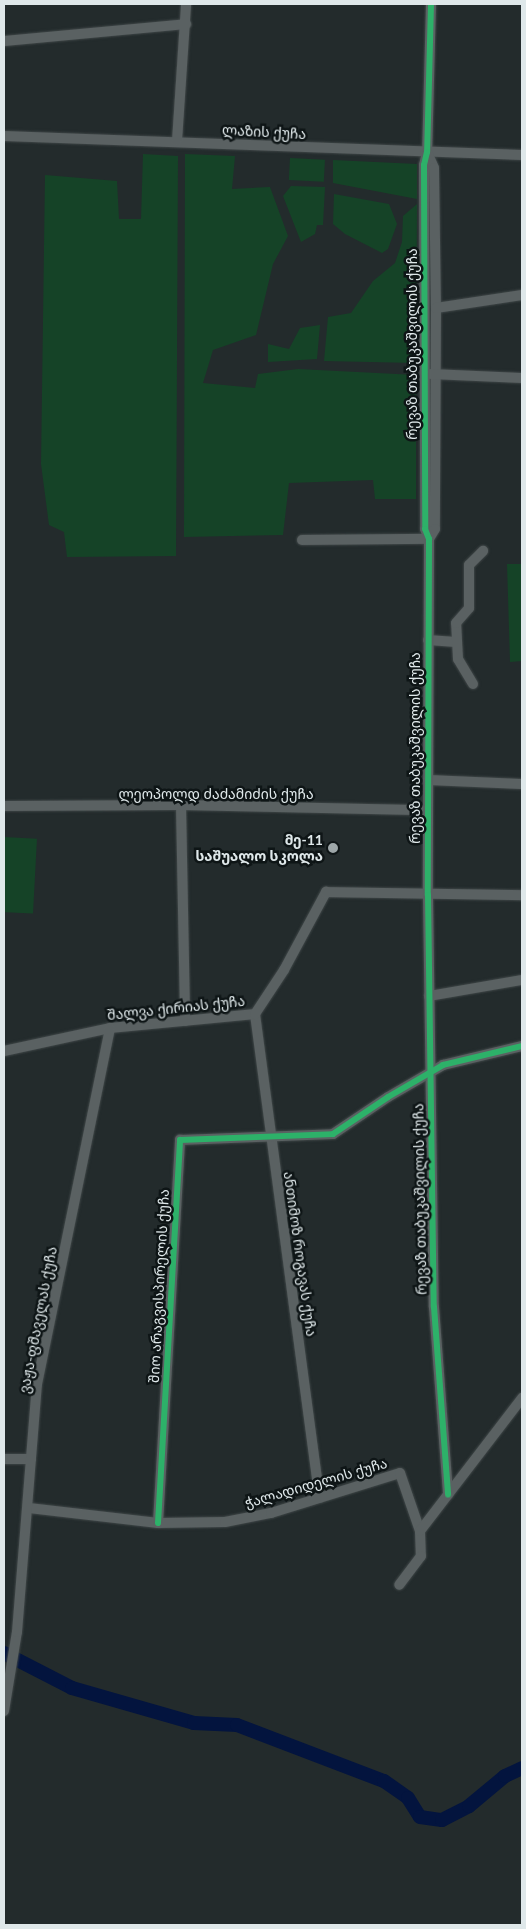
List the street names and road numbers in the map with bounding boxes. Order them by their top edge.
street label: ლაზის ქუჩა [222,121,306,143]
street label: რევაზ თაბუკაშვილის ქუჩა [404,248,420,440]
street label: რევაზ თაბუკაშვილის ქუჩა [407,652,423,844]
street label: ლეოპოლდ ძაძამიძის ქუჩა [118,786,314,802]
street label: შალვა ქირიას ქუჩა [106,992,246,1024]
street label: რევაზ თაბუკაშვილის ქუჩა [410,1103,430,1295]
street label: ანთიმოზ როგავას ქუჩა [280,1170,320,1338]
street label: შიო არაგვისპირელის ქუჩა [146,1189,172,1383]
street label: ვაჟა-ფშაველას ქუჩა [16,1245,60,1395]
street label: ჭალადიდელის ქუჩა [243,1455,389,1511]

